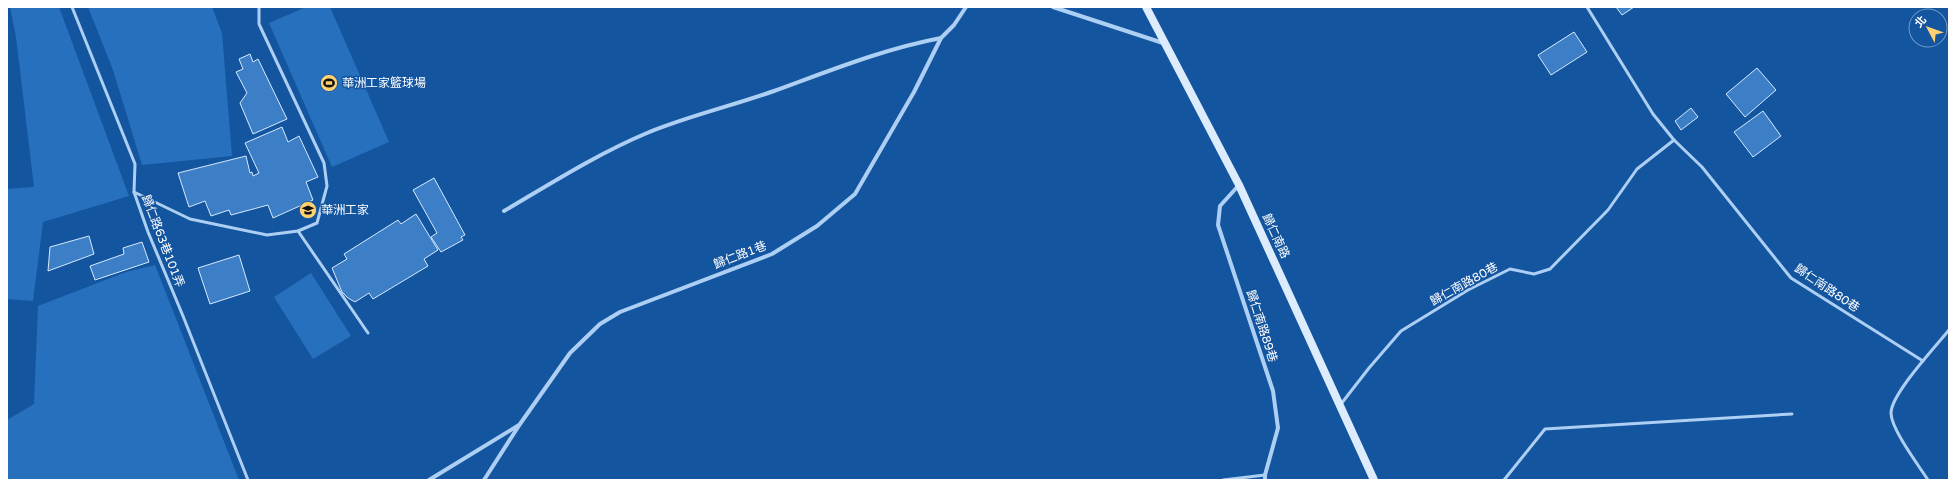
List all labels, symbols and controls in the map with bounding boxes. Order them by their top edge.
north arrow [1908,8,1948,48]
text: 北 [1912,13,1929,30]
sports icon: 華洲工家籃球場 [319,73,339,93]
place label: 華洲工家籃球場 [342,76,426,90]
street label: 歸仁路63巷101弄 [139,193,187,289]
school or university icon: 華洲工家 [298,200,318,220]
place label: 華洲工家 [321,203,369,217]
street label: 歸仁南路 [1260,211,1292,261]
street label: 歸仁路1巷 [712,239,768,271]
street label: 歸仁南路80巷 [1428,260,1500,308]
street label: 歸仁南路80巷 [1792,261,1862,315]
street label: 歸仁南路89巷 [1244,288,1280,364]

